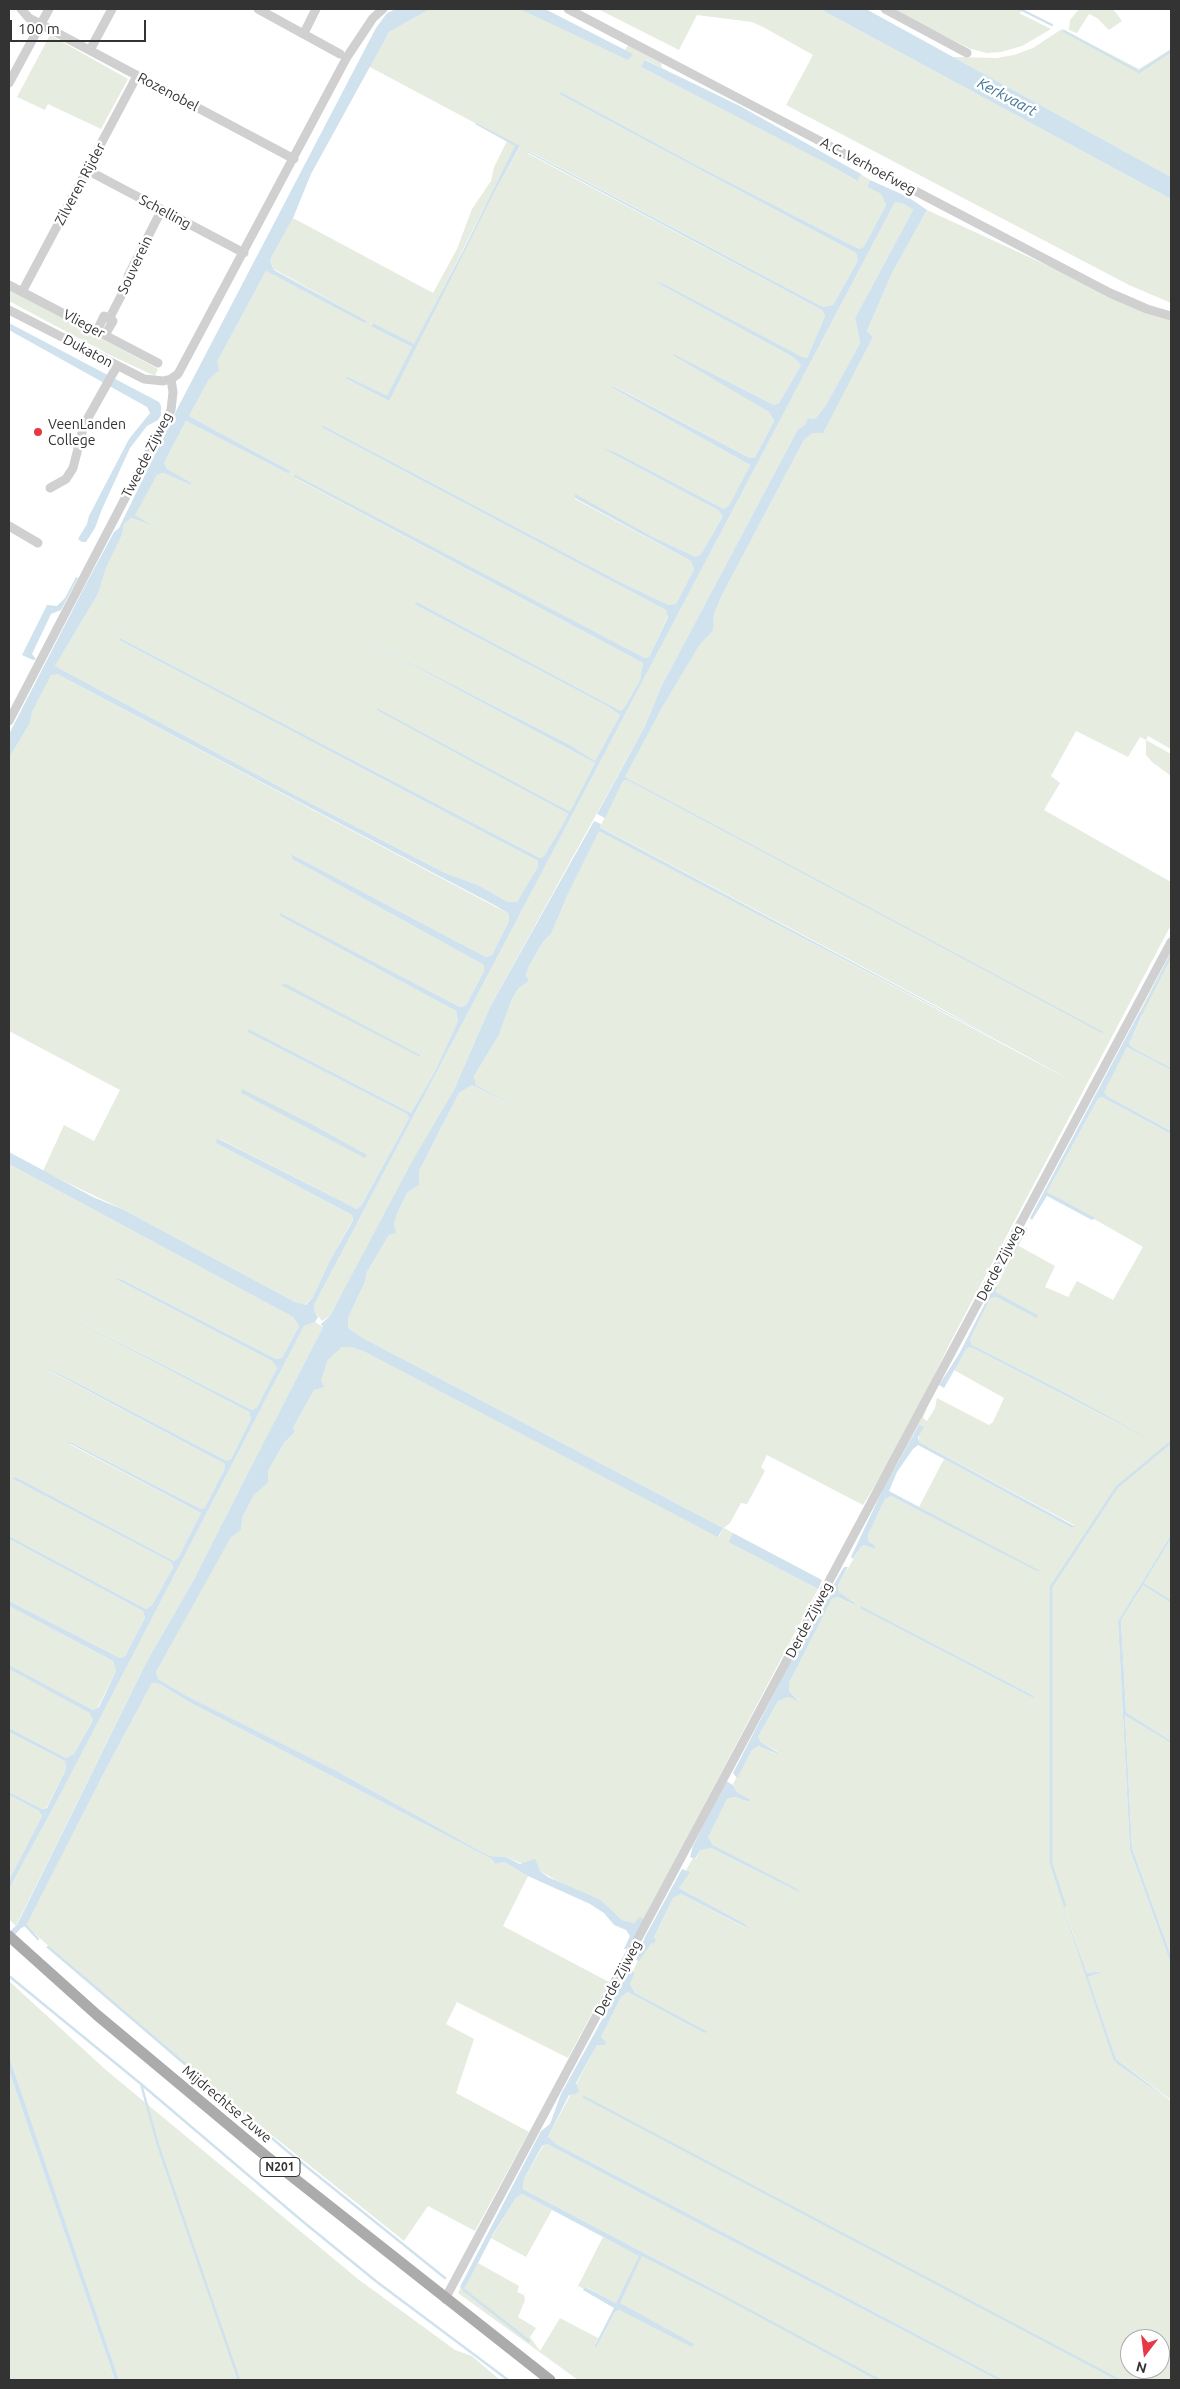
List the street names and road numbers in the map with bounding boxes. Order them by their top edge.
street label: Rozenobel [135,69,201,115]
street label: A.C. Verhoefweg [817,134,919,198]
street label: Zilveren Rijder [51,140,109,228]
street label: Schelling [136,191,194,233]
street label: Souverein [114,233,156,297]
street label: Vlieger [60,306,108,342]
street label: Dukaton [60,331,116,371]
street label: Tweede Zijweg [118,409,176,501]
street label: Derde Zijweg [973,1222,1027,1304]
street label: Derde Zijweg [782,1579,836,1661]
street label: Derde Zijweg [591,1937,645,2019]
street label: Mijdrechtse Zuwe [179,2062,275,2146]
road number: N201 [260,2158,300,2176]

